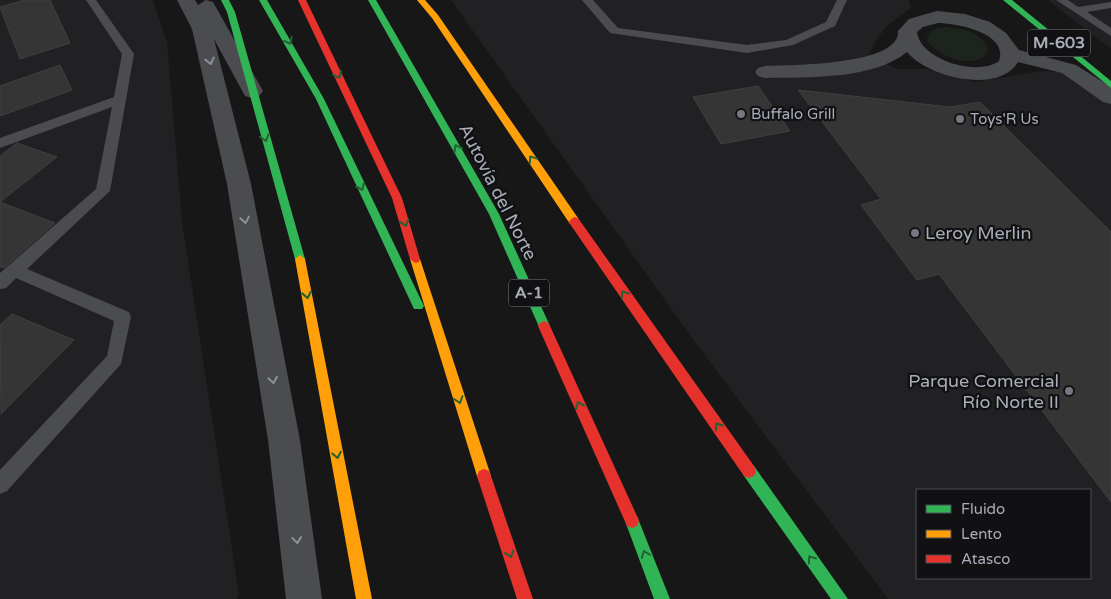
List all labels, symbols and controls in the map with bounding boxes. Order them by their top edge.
road number: M-603 [1028,29,1090,56]
one-way arrow [282,36,292,45]
one-way arrow [204,57,215,66]
one-way arrow [332,70,342,79]
place label: Buffalo Grill [751,105,835,123]
marker: Buffalo Grill [735,108,747,120]
place label: Toys'R Us [970,110,1039,128]
marker: Toys'R Us [954,113,966,125]
street label: Autovía del Norte [454,120,542,264]
one-way arrow [259,133,270,142]
one-way arrow [453,144,463,153]
one-way arrow [529,156,539,165]
one-way arrow [354,182,365,191]
one-way arrow [240,215,250,224]
one-way arrow [399,219,409,227]
place label: Leroy Merlin [925,222,1032,244]
marker: Leroy Merlin [909,227,921,239]
road number: A-1 [509,280,549,306]
one-way arrow [621,290,630,299]
one-way arrow [301,291,311,299]
place label: Parque Comercial Río Norte II [908,370,1059,413]
one-way arrow [268,375,278,384]
marker: Parque Comercial Río Norte II [1063,385,1075,397]
one-way arrow [454,395,464,403]
one-way arrow [575,401,586,410]
one-way arrow [715,423,724,432]
one-way arrow [331,450,342,459]
legend [916,489,1091,579]
text: Fluido [961,500,1005,518]
text: Lento [961,525,1002,543]
one-way arrow [291,537,302,545]
one-way arrow [504,550,514,558]
one-way arrow [640,550,650,558]
text: Atasco [961,550,1010,568]
one-way arrow [809,556,817,565]

